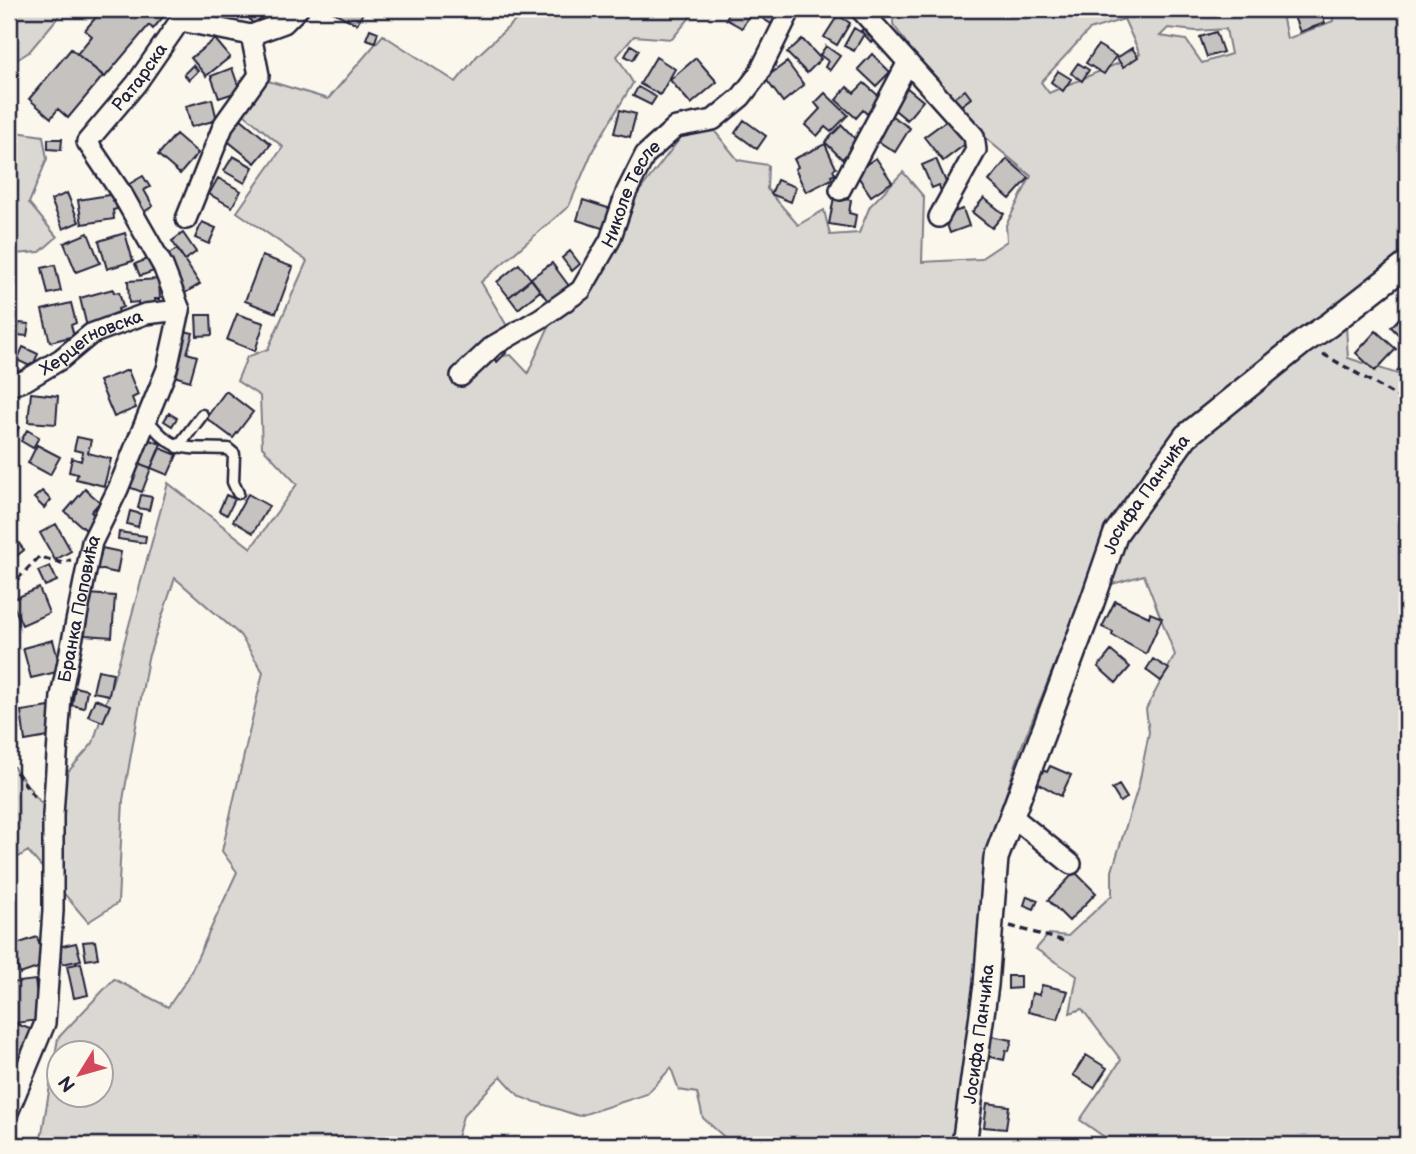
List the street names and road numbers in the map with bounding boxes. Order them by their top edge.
street label: Ратарска [108,39,172,116]
street label: Николе Тесле [598,136,665,252]
street label: Херцегновска [36,306,146,380]
street label: Јосифа Панчића [1099,430,1195,557]
street label: Бранка Поповића [54,531,105,684]
street label: Јосифа Панчића [960,963,999,1105]

